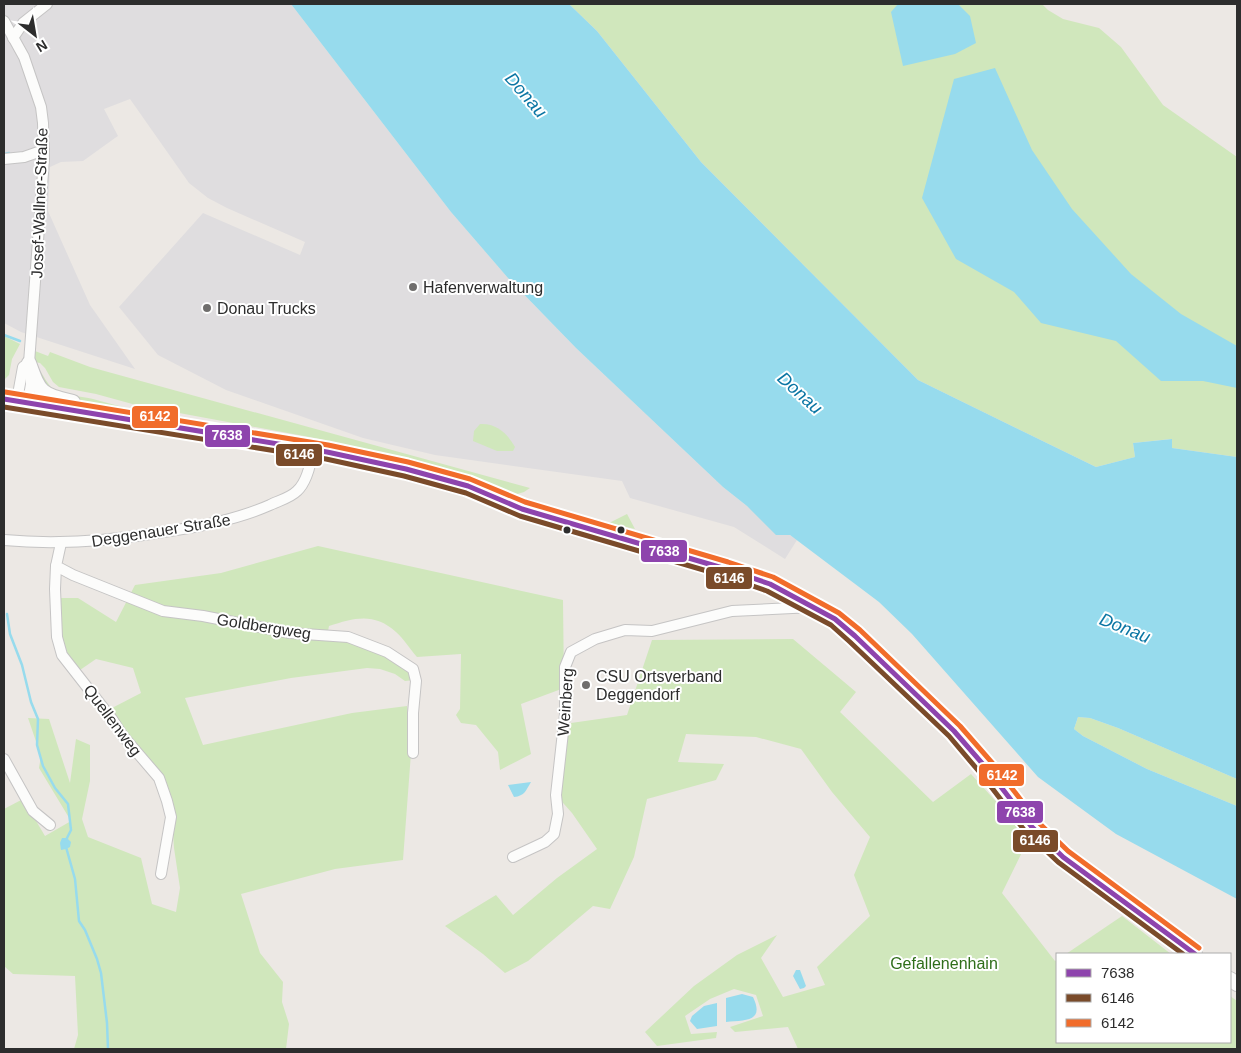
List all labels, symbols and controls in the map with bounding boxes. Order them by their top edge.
north arrow [10,10,60,60]
text: N [33,37,50,56]
water label: Donau [501,68,551,122]
street label: Josef-Wallner-Straße [28,127,51,279]
place label: Hafenverwaltung [423,279,543,296]
marker: Hafenverwaltung [407,281,419,293]
place label: Donau Trucks [217,300,316,317]
marker: Donau Trucks [201,302,213,314]
water label: Donau [774,368,826,418]
line badge: 6142 [131,405,179,429]
text: 6142 [139,408,171,424]
line badge: 7638 [204,424,251,448]
text: 7638 [211,427,243,443]
line badge: 6146 [275,443,323,467]
text: 6146 [283,446,315,462]
street label: Deggenauer Straße [90,511,232,550]
unlabelled marker [562,525,572,535]
unlabelled marker [616,525,626,535]
line badge: 7638 [640,539,688,563]
text: 7638 [648,543,680,559]
line badge: 6146 [705,566,753,590]
text: 6146 [713,570,745,586]
water label: Donau [1097,609,1153,647]
street label: Goldbergweg [216,611,312,642]
street label: Weinberg [555,667,576,737]
place label: CSU Ortsverband Deggendorf [596,668,722,703]
marker: CSU Ortsverband Deggendorf [580,679,592,691]
street label: Quellenweg [80,681,145,759]
line badge: 6142 [978,763,1025,787]
text: 6142 [986,767,1018,783]
line badge: 7638 [996,800,1044,824]
text: 7638 [1004,804,1036,820]
line badge: 6146 [1012,829,1059,853]
text: 6146 [1019,832,1051,848]
legend [1056,953,1231,1043]
park label: Gefallenenhain [890,955,998,972]
text: 7638 [1101,964,1134,981]
text: 6146 [1101,989,1134,1006]
text: 6142 [1101,1014,1134,1031]

